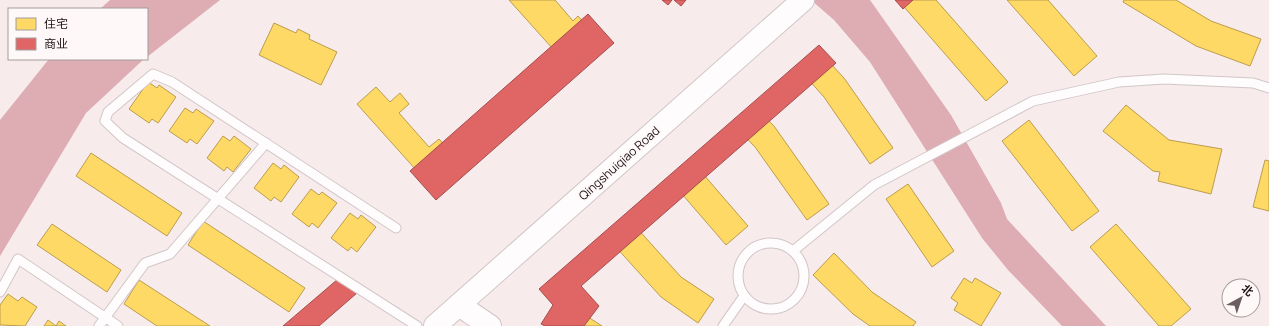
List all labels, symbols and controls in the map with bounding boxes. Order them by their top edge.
legend [8,8,148,60]
text: 住宅 [44,15,68,32]
text: 商业 [44,35,68,52]
street label: Qingshuiqiao Road [575,122,663,204]
north arrow [1221,278,1261,318]
text: 北 [1239,281,1257,299]

